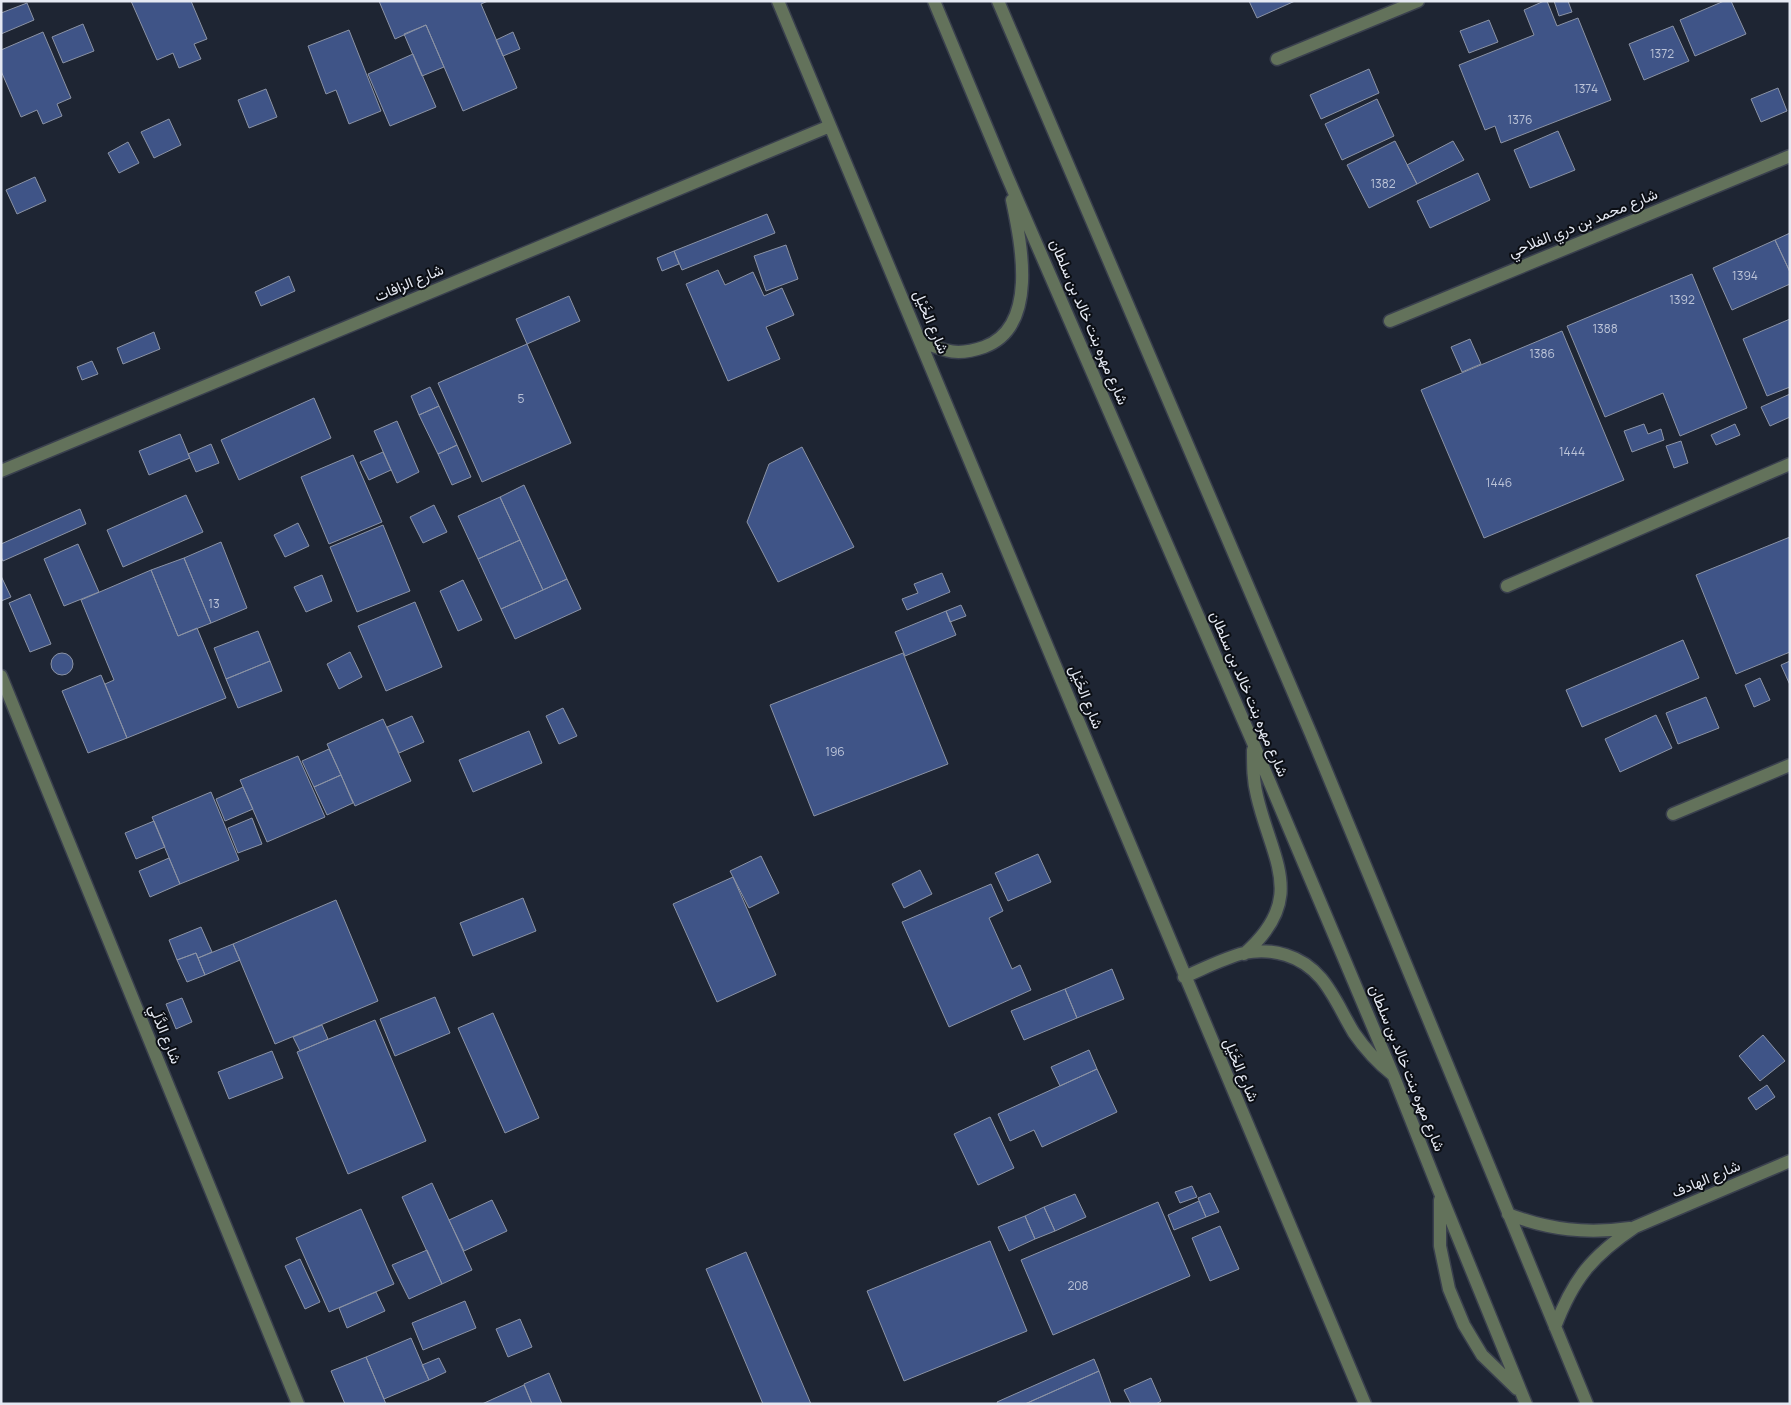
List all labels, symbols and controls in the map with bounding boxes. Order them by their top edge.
house number: 1372 [1650,45,1674,62]
house number: 1374 [1574,80,1598,97]
house number: 1376 [1508,111,1532,128]
house number: 1382 [1370,175,1396,192]
street label: شارع محمد بن دري الفلاحي [1505,183,1662,265]
street label: شارع مهره بنت خالد بن سلطان [1044,236,1134,408]
street label: شارع الزافات [371,259,447,307]
house number: 1394 [1732,267,1758,284]
street label: شارع الخَيْل [908,287,954,357]
house number: 1392 [1669,291,1695,308]
house number: 1388 [1592,320,1618,337]
house number: 1386 [1529,345,1555,362]
house number: 5 [518,390,525,407]
house number: 1444 [1559,443,1585,460]
house number: 1446 [1486,474,1512,491]
house number: 13 [208,595,220,612]
street label: شارع مهره بنت خالد بن سلطان [1204,608,1294,780]
street label: شارع الخَيْل [1063,662,1109,732]
house number: 196 [825,743,845,760]
street label: شارع مهره بنت خالد بن سلطان [1363,981,1451,1155]
street label: شارع الدَّلَي [141,1001,187,1068]
street label: شارع الخَيْل [1218,1035,1264,1105]
street label: شارع الهادف [1668,1155,1744,1203]
house number: 208 [1067,1277,1089,1294]

